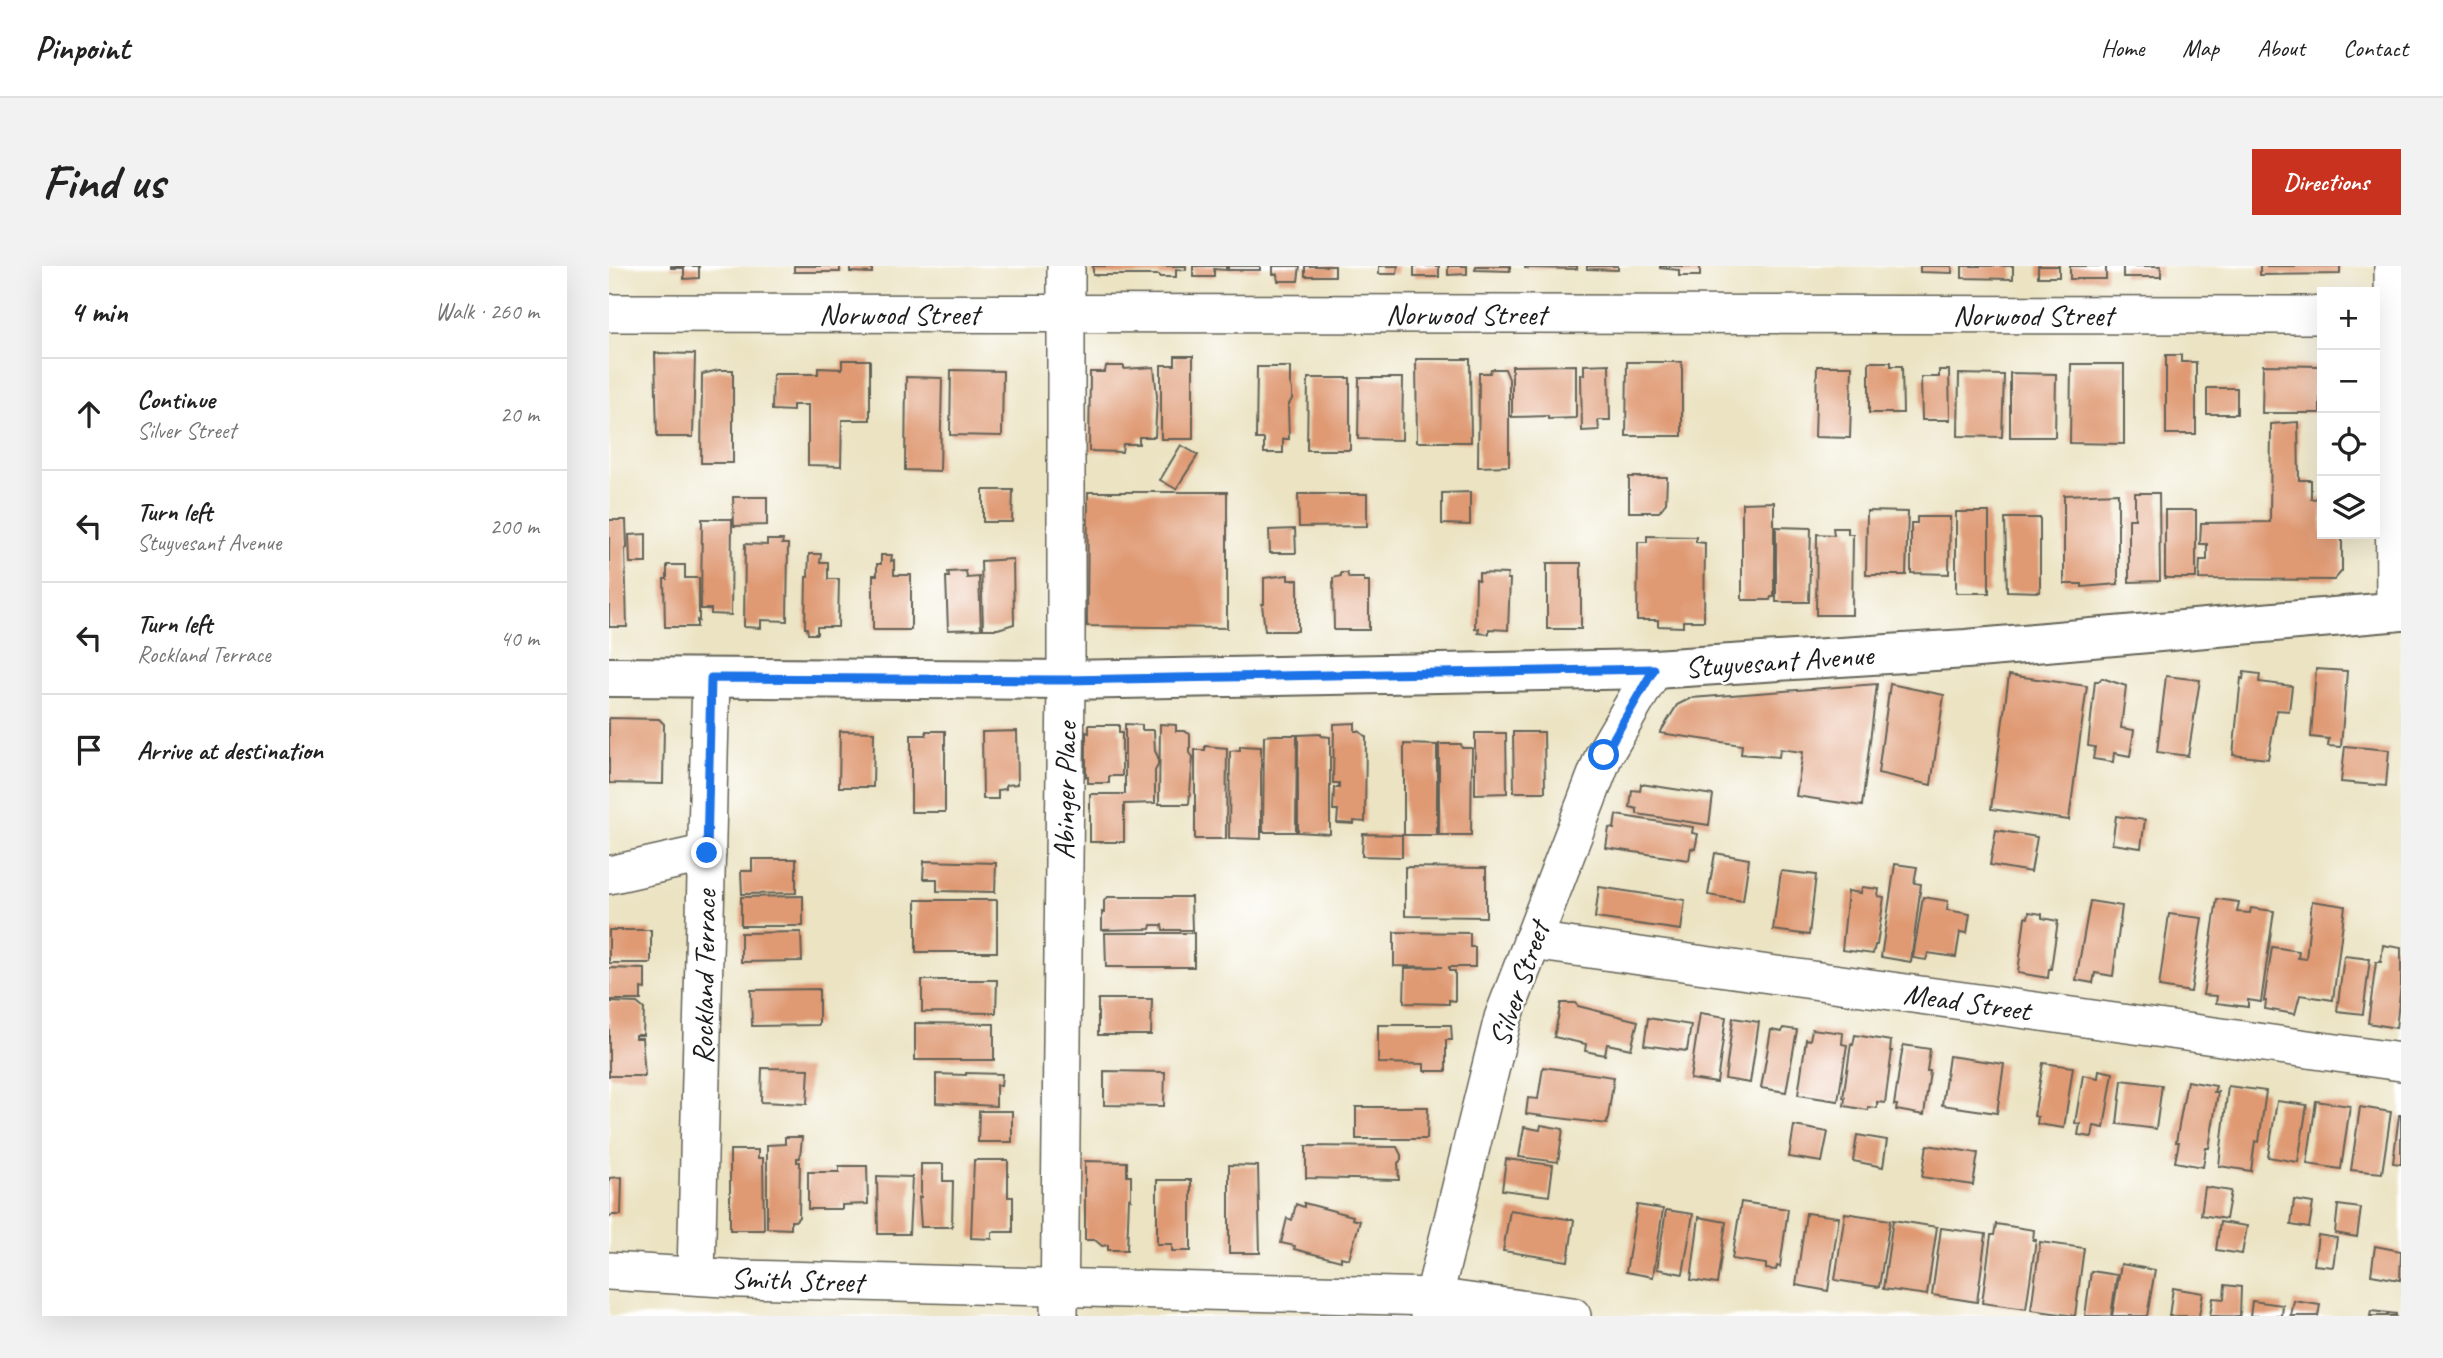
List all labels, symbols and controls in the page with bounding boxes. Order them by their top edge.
text: Pinpoint [35,27,129,69]
text: Home [2101,33,2144,63]
text: Map [2182,33,2219,63]
text: About [2257,33,2305,63]
text: Contact [2343,33,2408,63]
button: Directions [2252,149,2401,215]
text: Find us [42,151,164,213]
map controls [2317,287,2380,539]
button: + [2317,287,2380,350]
text: 4 min [70,293,127,331]
street label: Norwood Street [819,295,983,333]
street label: Norwood Street [1386,295,1550,333]
street label: Norwood Street [1953,296,2117,334]
text: Walk · 260 m [435,297,539,326]
button: − [2317,350,2380,413]
text: Continue [137,383,215,416]
icon: ahead [70,395,108,433]
text: 20 m [500,400,539,429]
button: locate [2317,413,2380,476]
text: Silver Street [137,416,236,445]
button: layers [2317,476,2380,539]
text: Turn left [137,495,212,528]
icon: left [70,507,108,545]
text: 200 m [490,512,539,541]
text: Stuyvesant Avenue [137,528,281,557]
text: Turn left [137,607,212,640]
icon: left [70,619,108,657]
text: 40 m [500,624,539,653]
street label: Stuyvesant Avenue [1684,635,1876,687]
text: Rockland Terrace [137,640,271,669]
street label: Abinger Place [1045,719,1085,860]
icon: arrive [70,731,108,769]
text: Arrive at destination [137,734,323,767]
route start [1588,739,1619,770]
route end [691,837,722,868]
street label: Rockland Terrace [683,887,725,1064]
street label: Silver Street [1480,913,1559,1051]
street label: Mead Street [1901,974,2036,1030]
street label: Smith Street [730,1259,868,1301]

